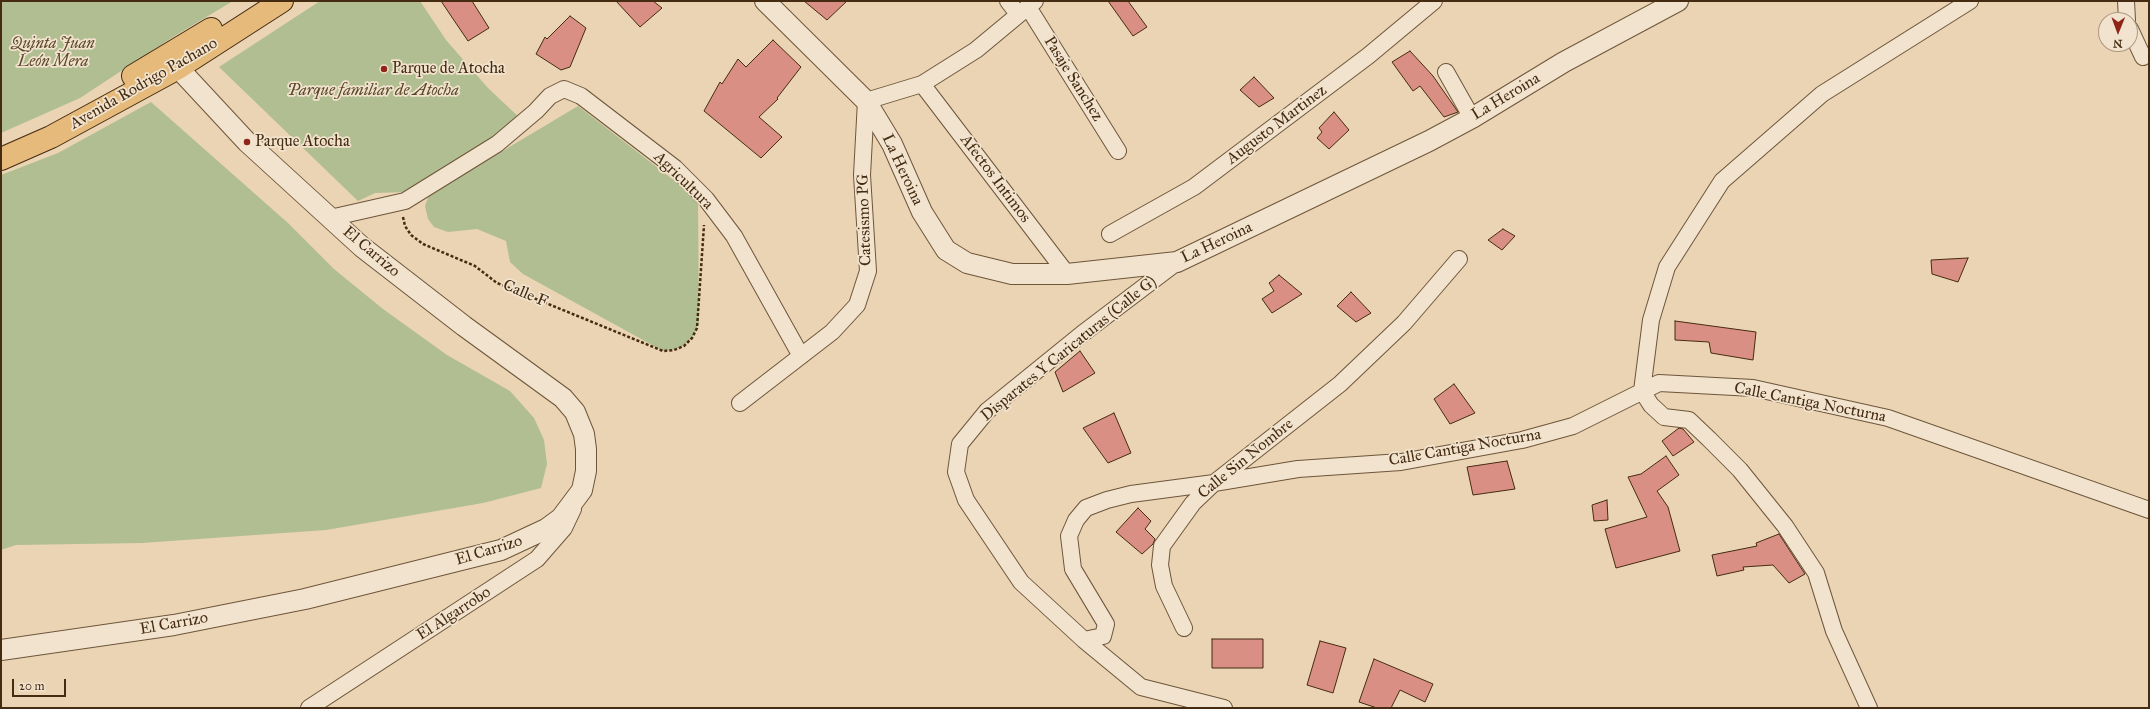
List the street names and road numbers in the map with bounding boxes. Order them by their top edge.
street label: Pasaje Sanchez [1039,33,1107,125]
street label: Avenida Rodrigo Pachano [67,34,221,134]
street label: La Heroina [1468,69,1544,125]
street label: Augusto Martinez [1223,81,1331,169]
street label: La Heroina [877,131,927,209]
street label: Afectos Intimos [956,131,1034,227]
street label: Agricultura [649,148,717,214]
street label: Catesismo PG [854,174,876,266]
street label: La Heroina [1178,218,1256,268]
street label: El Carrizo [338,223,404,281]
street label: Disparates Y Caricaturas (Calle G) [977,272,1161,426]
street label: Calle F [500,276,550,312]
street label: Calle Cantiga Nocturna [1732,379,1888,427]
street label: Calle Sin Nombre [1194,415,1298,503]
street label: Calle Cantiga Nocturna [1387,425,1543,471]
street label: El Carrizo [453,532,525,570]
street label: El Algarrobo [413,583,495,645]
street label: El Carrizo [138,609,210,639]

